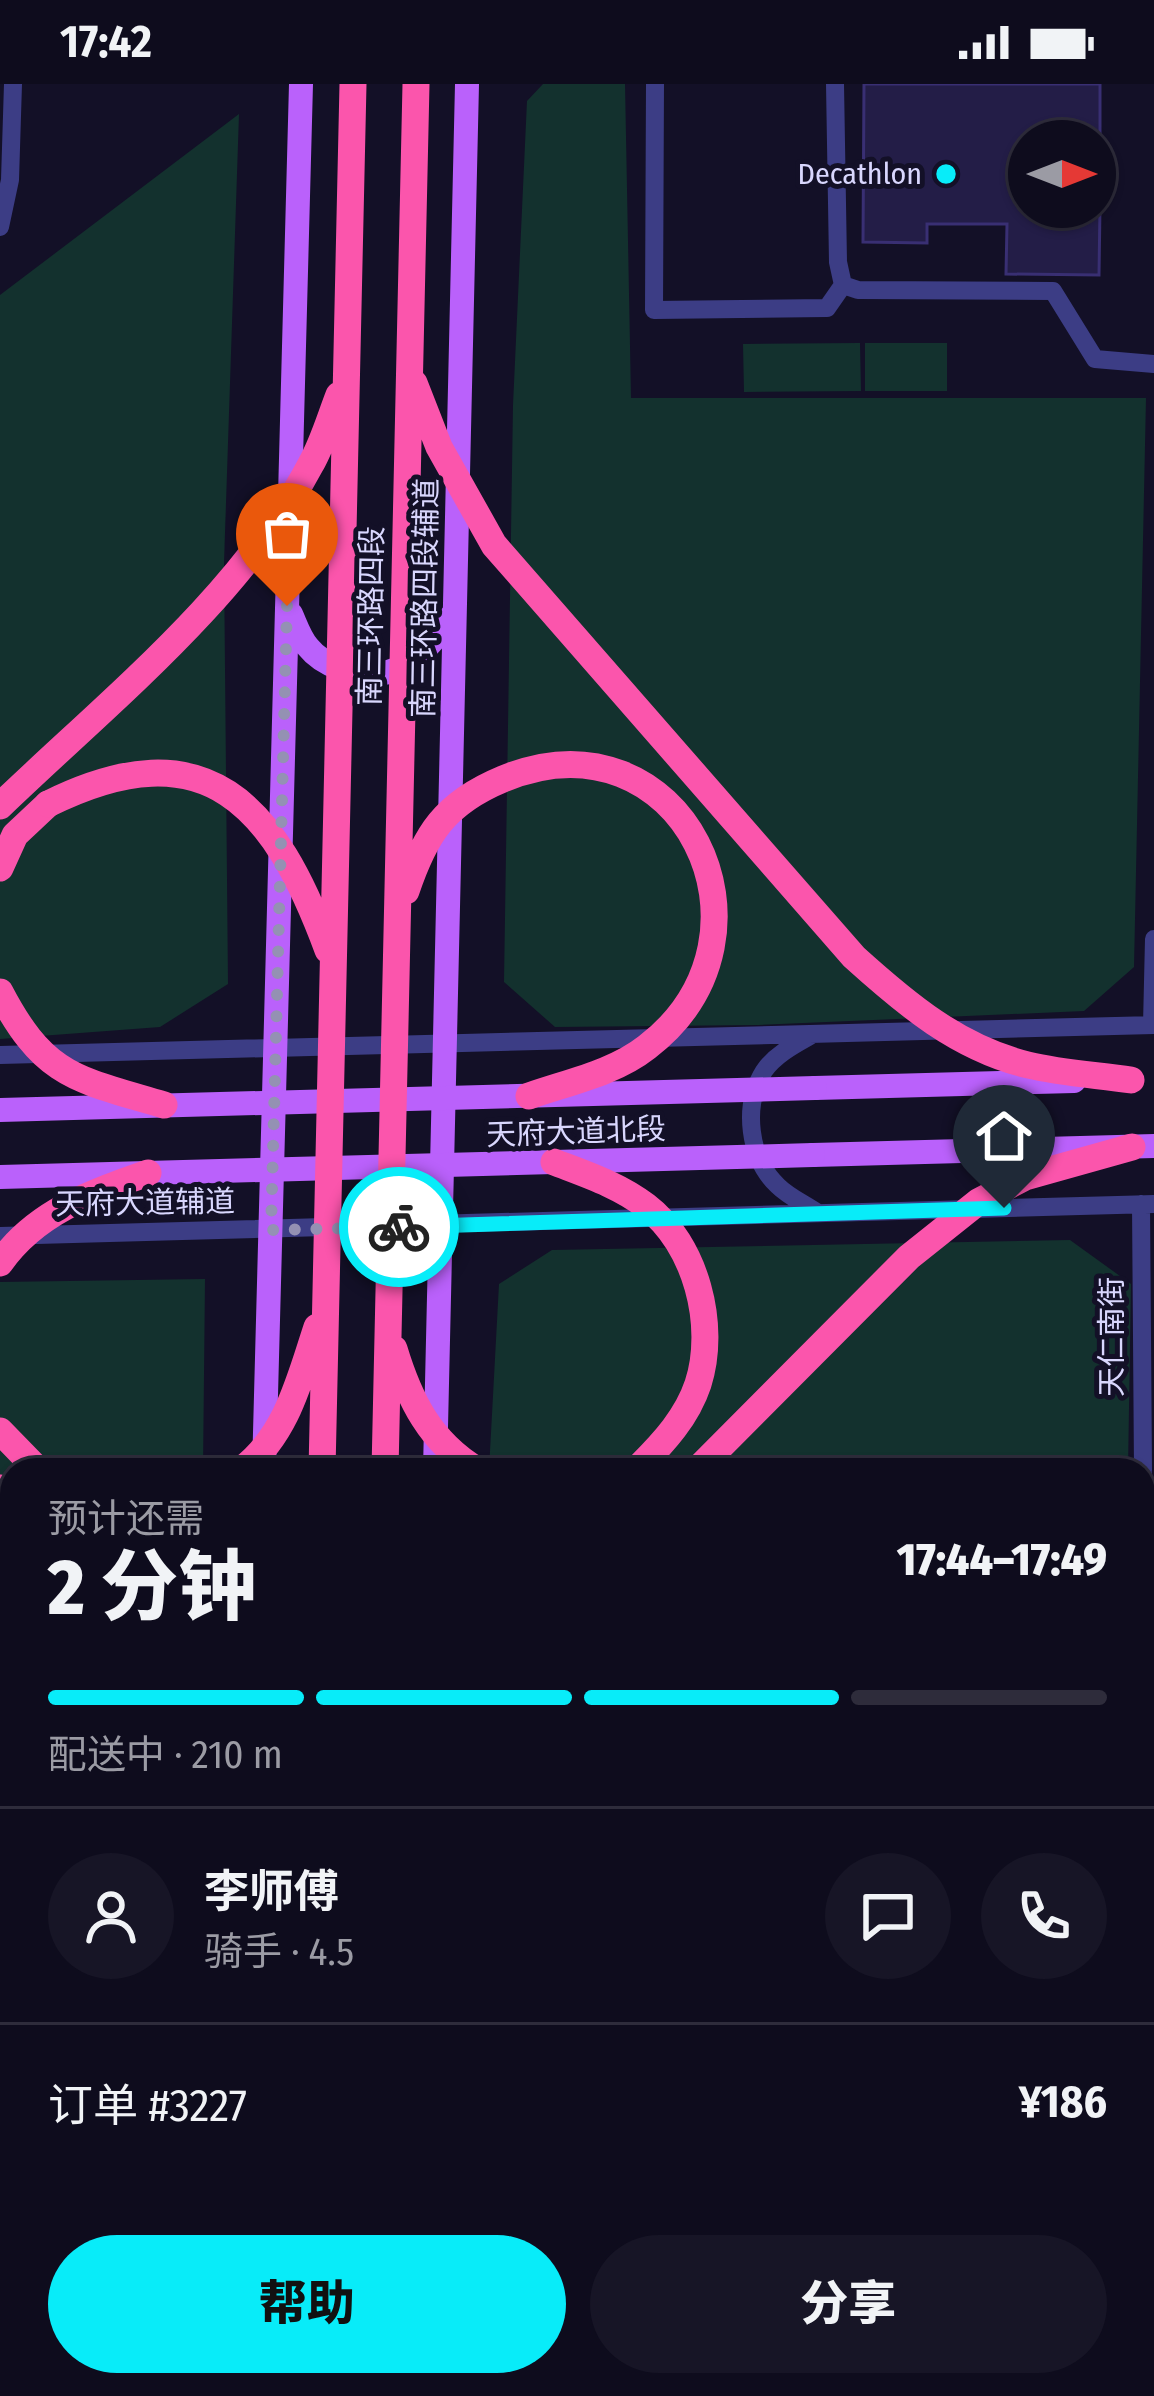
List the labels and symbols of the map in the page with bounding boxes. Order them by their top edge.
north arrow [1008,120,1116,228]
place label: Decathlon [798,156,922,192]
marker: Decathlon [933,161,959,187]
street label: 南三环路四段辅道 [405,478,445,718]
pin [236,483,338,606]
street label: 南三环路四段 [351,526,391,706]
pin [953,1085,1055,1208]
street label: 天府大道北段 [485,1111,667,1153]
courier [339,1167,459,1287]
street label: 天府大道辅道 [55,1183,235,1223]
street label: 天仁南街 [1094,1277,1130,1397]

